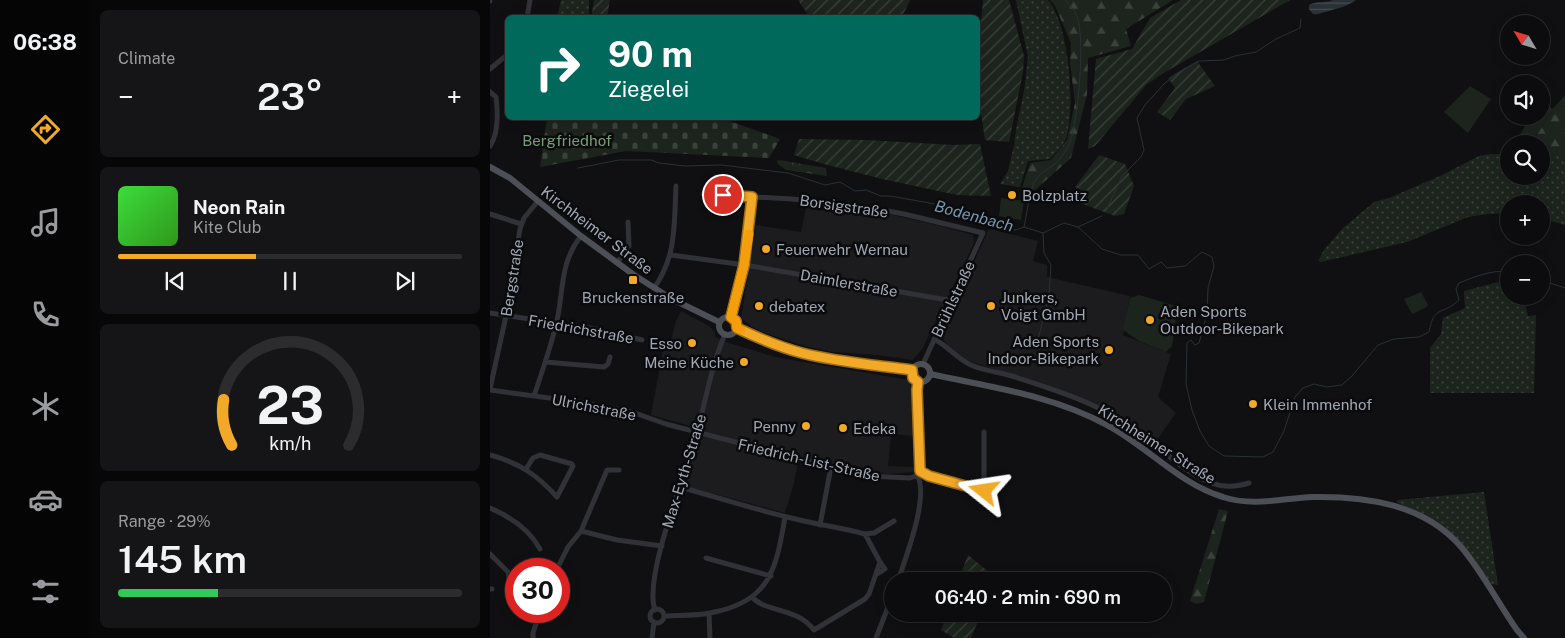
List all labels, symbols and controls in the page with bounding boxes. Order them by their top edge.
north arrow [1500,15,1550,65]
map controls [1500,15,1550,305]
text: 06:38 [13,29,77,55]
text: 90 m [608,34,693,75]
icon: right [525,35,590,100]
text: Climate [118,49,175,68]
text: 23° [257,74,323,119]
button: sound [1500,75,1550,125]
text: Ziegelei [608,76,689,102]
text: − [118,80,134,113]
text: + [446,80,462,113]
icon: directions [28,112,63,147]
park label: Bergfriedhof [522,132,612,149]
button: search [1500,135,1550,185]
pin [702,174,744,216]
icon: arrive [709,181,737,209]
street label: Kirchheimer Straße [538,183,656,277]
place label: Bolzplatz [1022,187,1087,204]
marker: Bolzplatz [1006,189,1018,201]
street label: Borsigstraße [799,191,889,221]
button: + [1500,195,1550,245]
text: Neon Rain [193,196,285,218]
water label: Bodenbach [932,196,1016,236]
icon: music [28,205,63,240]
text: Kite Club [193,218,261,237]
street label: Bergstraße [498,238,526,318]
place label: Feuerwehr Wernau [776,241,908,258]
marker: Feuerwehr Wernau [760,243,772,255]
button: − [1500,255,1550,305]
street label: Brühlstraße [928,258,978,340]
street label: Daimlerstraße [799,266,899,300]
icon: previous [161,267,189,295]
icon: pause [276,267,304,295]
icon: next [391,267,419,295]
marker: Bruckenstraße [627,274,639,286]
place label: Bruckenstraße [582,289,684,306]
place label: Junkers, Voigt GmbH [1001,289,1086,323]
icon: phone [28,297,63,332]
place label: debatex [769,298,825,315]
marker: debatex [753,300,765,312]
marker: Junkers, Voigt GmbH [985,300,997,312]
place label: Aden Sports Outdoor-Bikepark [1160,303,1284,337]
street label: Friedrichstraße [527,311,635,347]
marker: Aden Sports Outdoor-Bikepark [1144,314,1156,326]
place label: Aden Sports Indoor-Bikepark [988,333,1099,367]
place label: Esso [649,335,682,352]
marker: Esso [686,337,698,349]
marker: Aden Sports Indoor-Bikepark [1103,344,1115,356]
place label: Meine Küche [644,354,734,371]
marker: Meine Küche [738,356,750,368]
text: 23 [256,375,324,436]
icon: climate [28,389,63,424]
street label: Ulrichstraße [550,390,638,424]
place label: Klein Immenhof [1263,396,1372,413]
marker: Klein Immenhof [1247,398,1259,410]
street label: Kirchheimer Straße [1095,401,1219,487]
street label: Max-Eyth-Straße [659,412,709,530]
place label: Penny [753,418,796,435]
marker: Penny [800,420,812,432]
place label: Edeka [853,420,896,437]
marker: Edeka [837,422,849,434]
text: km/h [269,433,311,454]
street label: Friedrich-List-Straße [736,435,882,485]
position arrow [957,464,1009,516]
icon: car [28,482,63,517]
text: Range · 29% [118,512,211,531]
text: 145 km [118,537,247,582]
speed limit sign: 30 [505,558,570,623]
icon: filters [28,574,63,609]
text: 06:40 · 2 min · 690 m [935,586,1121,608]

